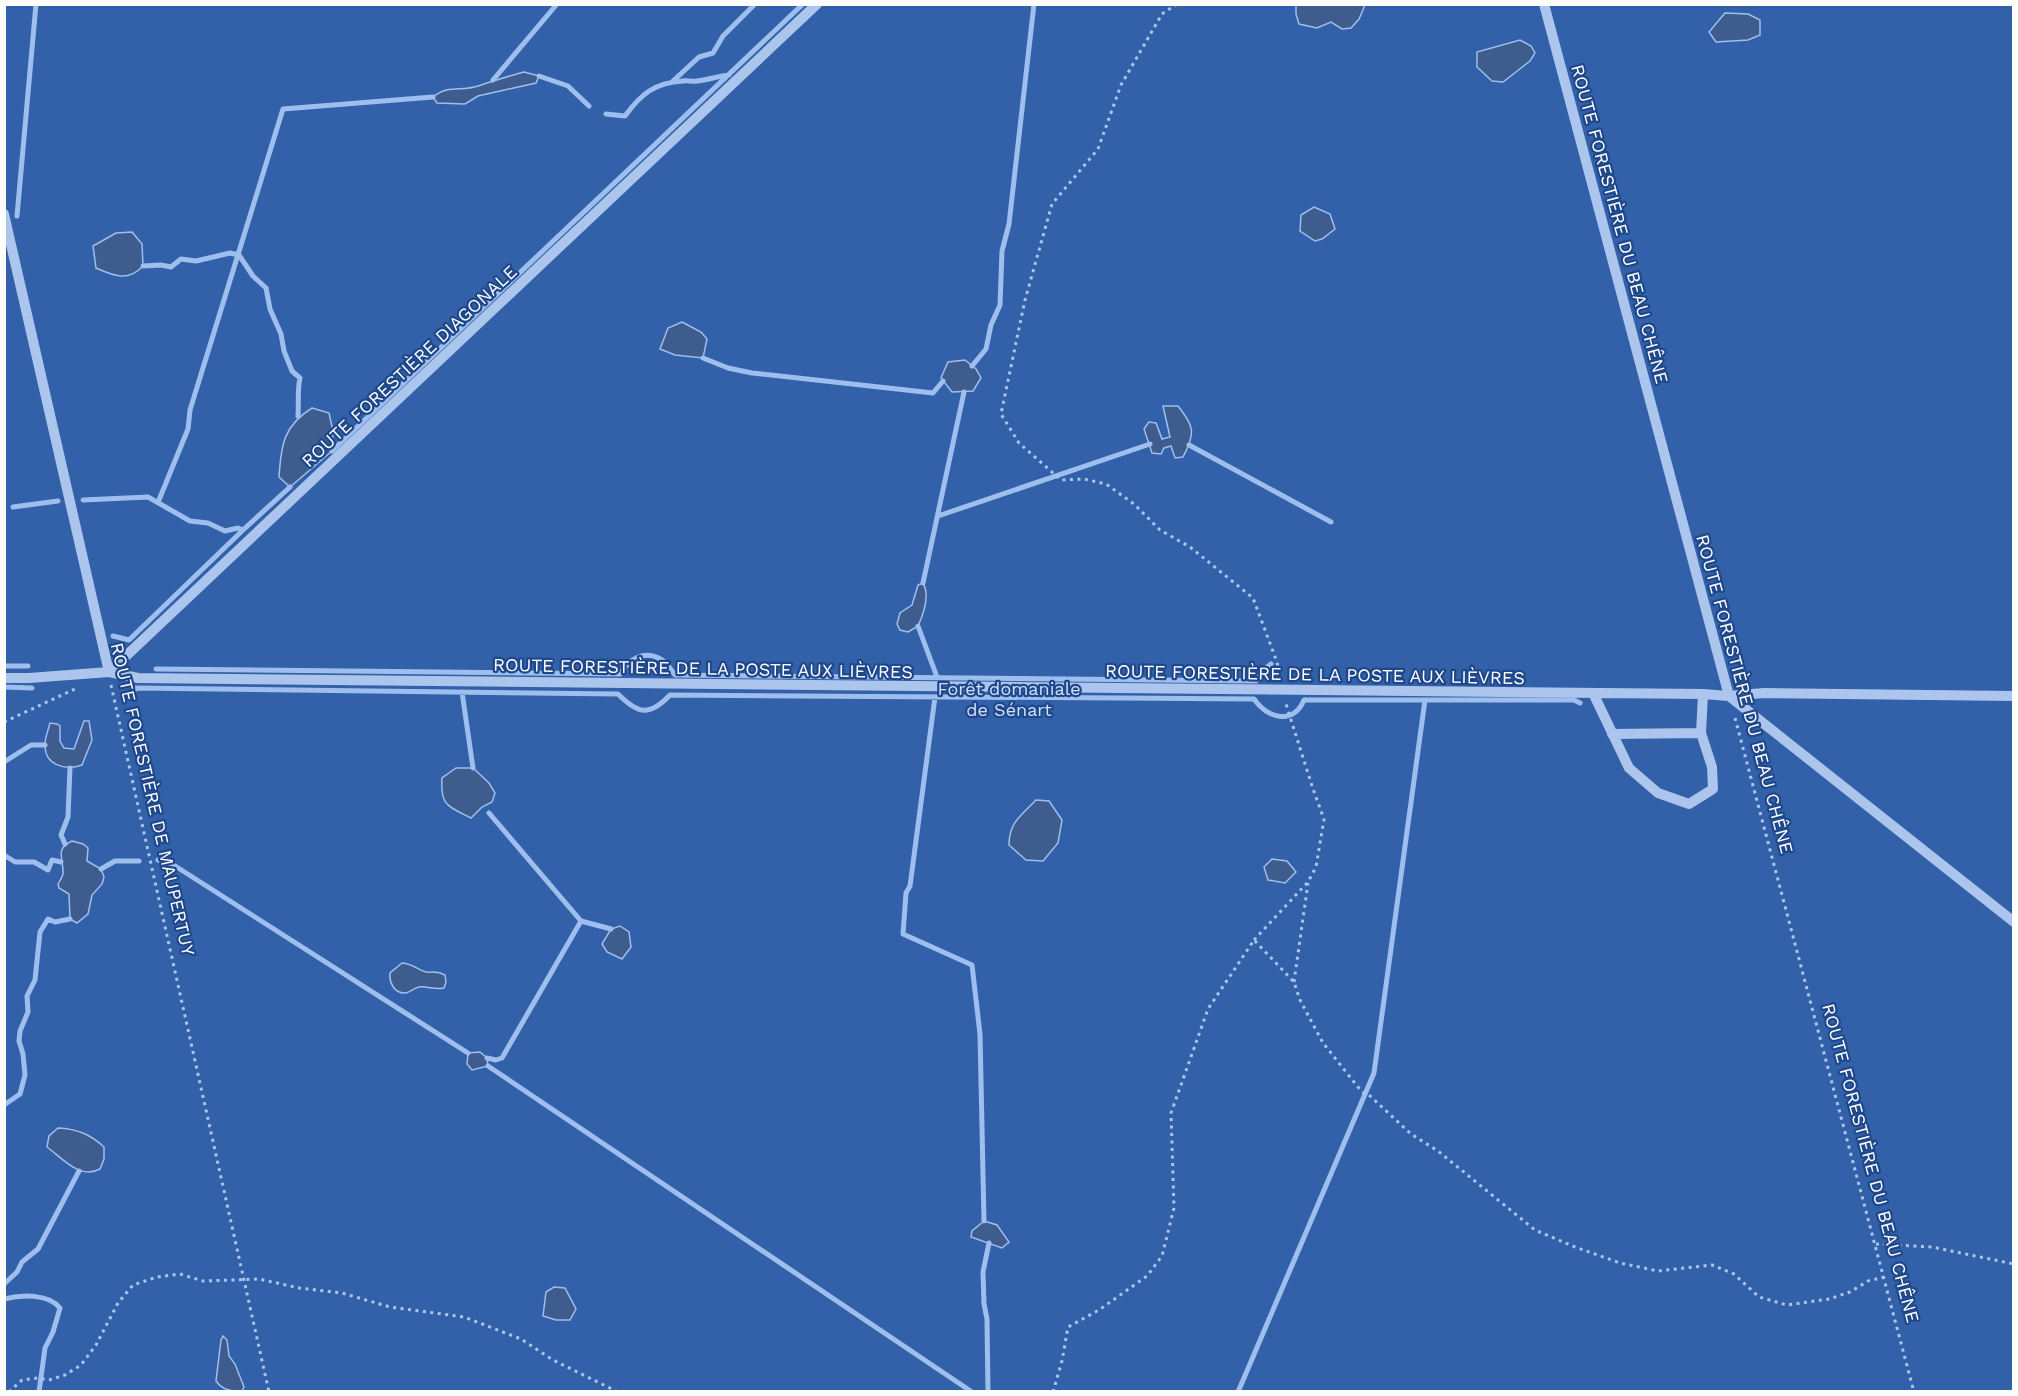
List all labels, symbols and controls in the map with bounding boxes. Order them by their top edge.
street label: ROUTE FORESTIÈRE DU BEAU CHÊNE [1567,62,1673,386]
street label: ROUTE FORESTIÈRE DIAGONALE [297,261,521,471]
street label: ROUTE FORESTIÈRE DU BEAU CHÊNE [1692,532,1798,856]
street label: ROUTE FORESTIÈRE DE MAUPERTUY [107,640,199,958]
street label: ROUTE FORESTIÈRE DE LA POSTE AUX LIÈVRES [493,654,913,682]
street label: ROUTE FORESTIÈRE DE LA POSTE AUX LIÈVRES [1105,660,1525,688]
park label: Forêt domaniale de Sénart [937,678,1081,720]
street label: ROUTE FORESTIÈRE DU BEAU CHÊNE [1818,1001,1924,1325]

